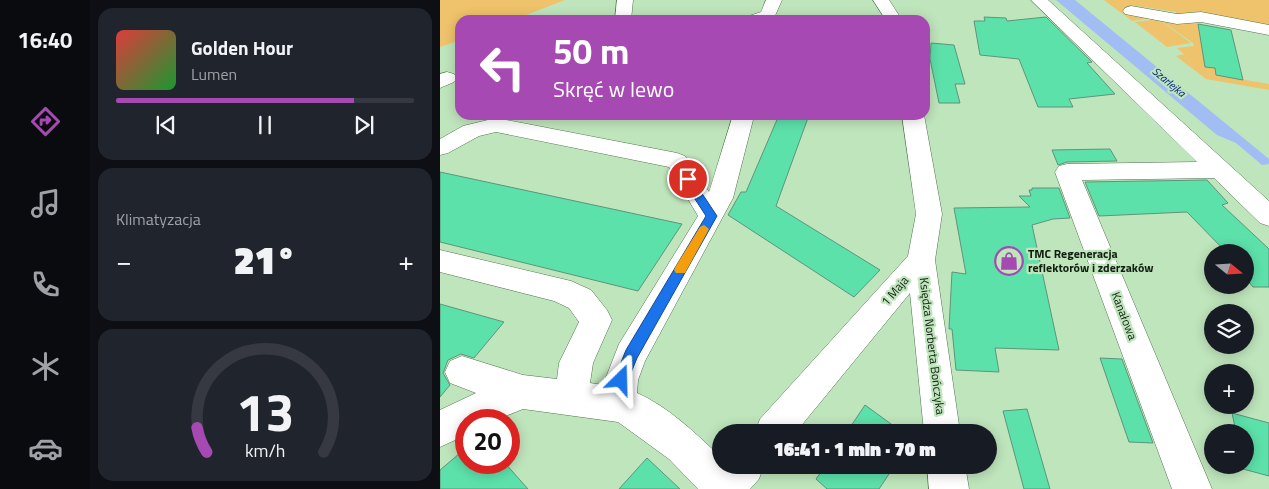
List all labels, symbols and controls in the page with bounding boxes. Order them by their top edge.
text: 16:40 [18,23,72,57]
text: 50 m [553,24,629,78]
text: Golden Hour [191,33,293,62]
icon: left [470,35,535,100]
text: Lumen [191,62,237,86]
water label: Szarlejka [1149,63,1189,101]
text: Skręć w lewo [553,72,674,106]
icon: directions [28,104,63,139]
icon: previous [152,111,180,139]
icon: pause [251,111,279,139]
icon: next [350,111,378,139]
pin [667,158,709,200]
icon: arrive [674,165,702,193]
icon: music [28,186,63,221]
text: Klimatyzacja [116,207,201,231]
text: 21° [234,231,296,289]
text: − [116,239,132,282]
text: + [398,239,414,282]
place label: TMC Regeneracja reflektorów i zderzaków [1028,244,1154,277]
north arrow [1204,244,1254,294]
map controls [1204,244,1254,474]
shop icon: TMC Regeneracja reflektorów i zderzaków [994,246,1024,276]
icon: phone [28,267,63,302]
street label: 1 Maja [876,272,913,310]
street label: Księdza Norberta Bończyka [915,276,950,416]
street label: Kanałowa [1107,289,1142,343]
button: layers [1204,304,1254,354]
icon: climate [28,349,63,384]
position arrow [594,353,646,405]
button: + [1204,364,1254,414]
text: 13 [236,372,294,451]
speed limit sign: 20 [455,409,520,474]
button: − [1204,424,1254,474]
icon: car [28,431,63,466]
text: 16:41 · 1 min · 70 m [773,434,936,463]
text: km/h [245,437,285,464]

